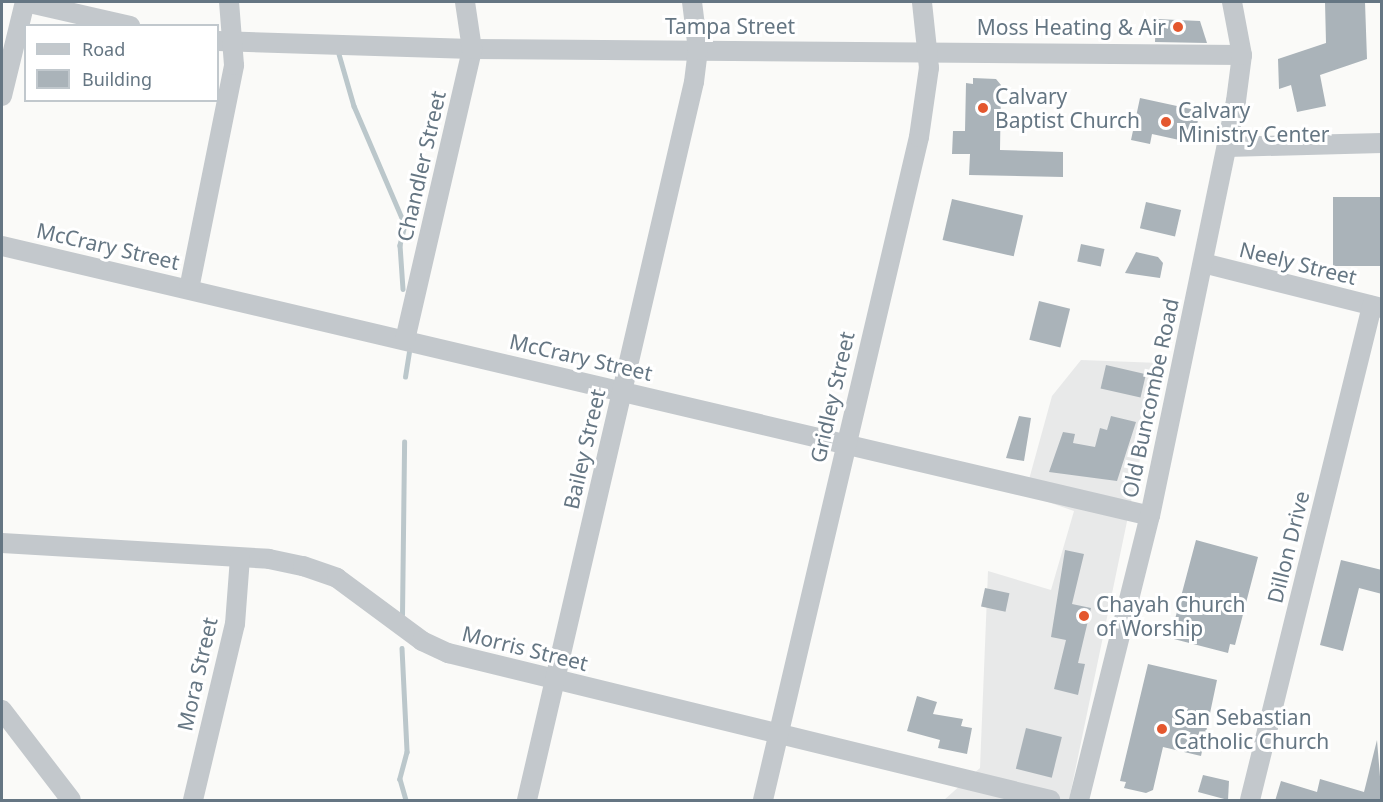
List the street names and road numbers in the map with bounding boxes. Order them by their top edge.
street label: Tampa Street [665,13,795,39]
street label: Chandler Street [391,88,451,244]
street label: McCrary Street [34,217,182,275]
street label: Neely Street [1237,236,1359,290]
street label: Old Buncombe Road [1117,296,1183,500]
street label: McCrary Street [507,328,655,386]
street label: Gridley Street [805,329,859,465]
street label: Bailey Street [558,386,610,512]
street label: Dillon Drive [1262,488,1314,606]
street label: Mora Street [172,615,222,733]
street label: Morris Street [460,620,590,676]

